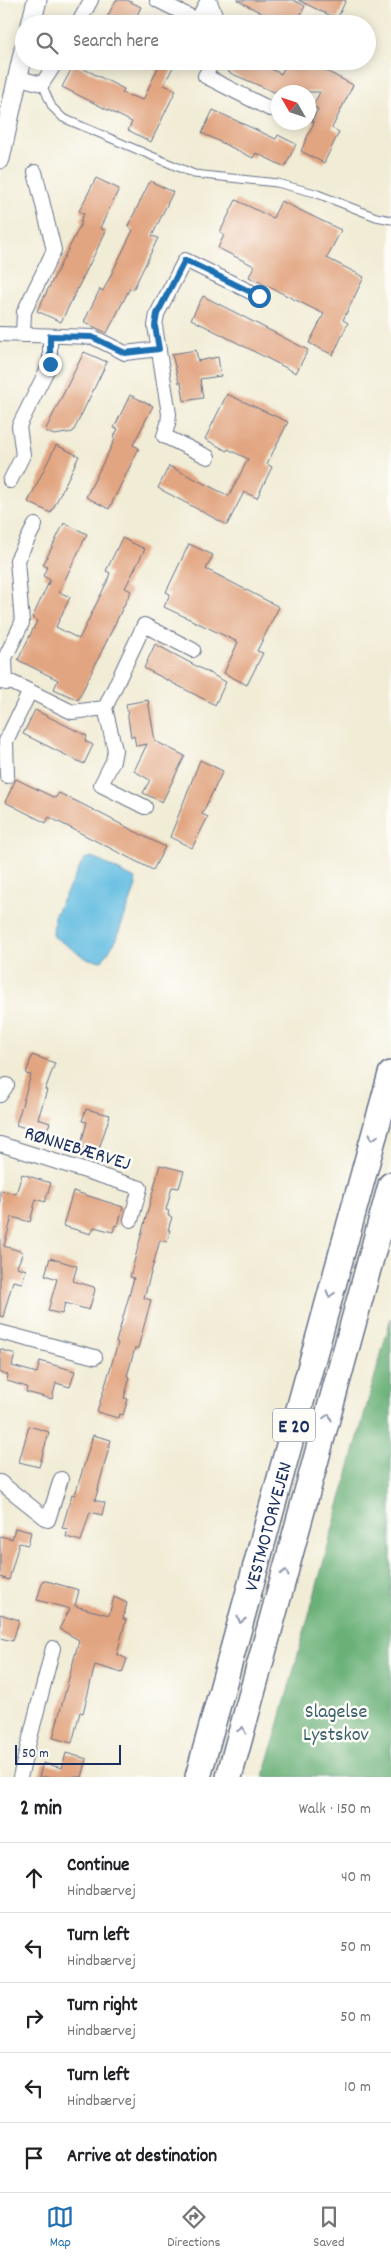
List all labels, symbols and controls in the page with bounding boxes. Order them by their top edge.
search box [15,15,376,70]
icon: search [33,29,61,57]
text: Search here [73,29,159,56]
north arrow [271,85,316,130]
route start [248,285,271,308]
route end [39,353,62,376]
street label: RØNNEBÆRVEJ [20,1120,134,1179]
one-way arrow [369,1133,379,1141]
one-way arrow [325,1289,335,1298]
road number: E 20 [273,1408,315,1442]
one-way arrow [323,1413,333,1421]
street label: VESTMOTORVEJEN [239,1459,301,1595]
one-way arrow [279,1569,290,1578]
one-way arrow [236,1615,246,1623]
park label: Slagelse Lystskov [303,1699,370,1750]
one-way arrow [236,1726,247,1734]
scale bar [15,1742,121,1765]
text: 50 m [22,1744,49,1764]
text: 2 min [20,1795,62,1825]
text: Walk · 150 m [299,1798,371,1821]
text: Continue [67,1853,129,1880]
icon: ahead [20,1864,48,1892]
text: 40 m [341,1866,371,1889]
text: Hindbærvej [67,1880,136,1903]
text: Turn left [67,1923,130,1950]
icon: left [20,1934,48,1962]
text: 50 m [340,1936,371,1959]
text: Hindbærvej [67,1950,136,1973]
text: Turn right [67,1993,138,2020]
icon: right [20,2004,48,2032]
text: 50 m [340,2006,371,2029]
text: Hindbærvej [67,2020,136,2043]
text: Turn left [67,2063,130,2090]
icon: left [20,2074,48,2102]
text: 10 m [344,2076,371,2099]
text: Hindbærvej [67,2090,136,2113]
icon: arrive [20,2144,48,2172]
text: Arrive at destination [67,2144,217,2171]
tab: Map [46,2203,74,2253]
tab: Directions [167,2203,220,2253]
tab: Saved [313,2203,345,2253]

